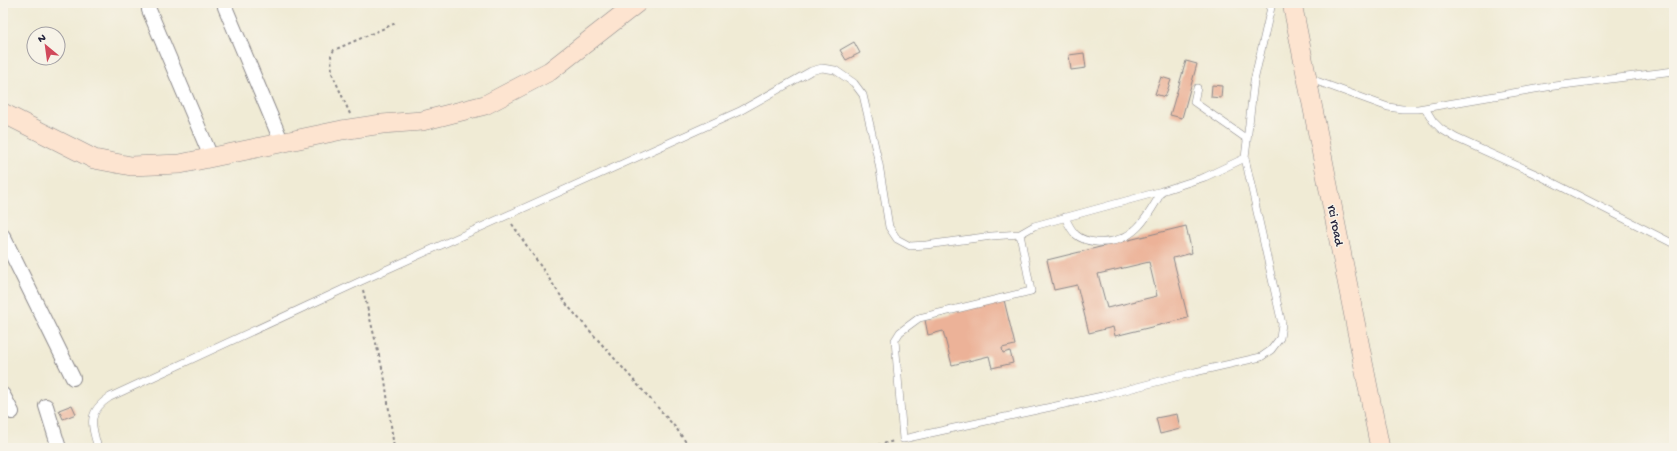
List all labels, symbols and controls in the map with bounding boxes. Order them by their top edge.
north arrow [26,26,66,66]
text: N [36,32,48,46]
street label: rci road [1323,204,1346,248]

